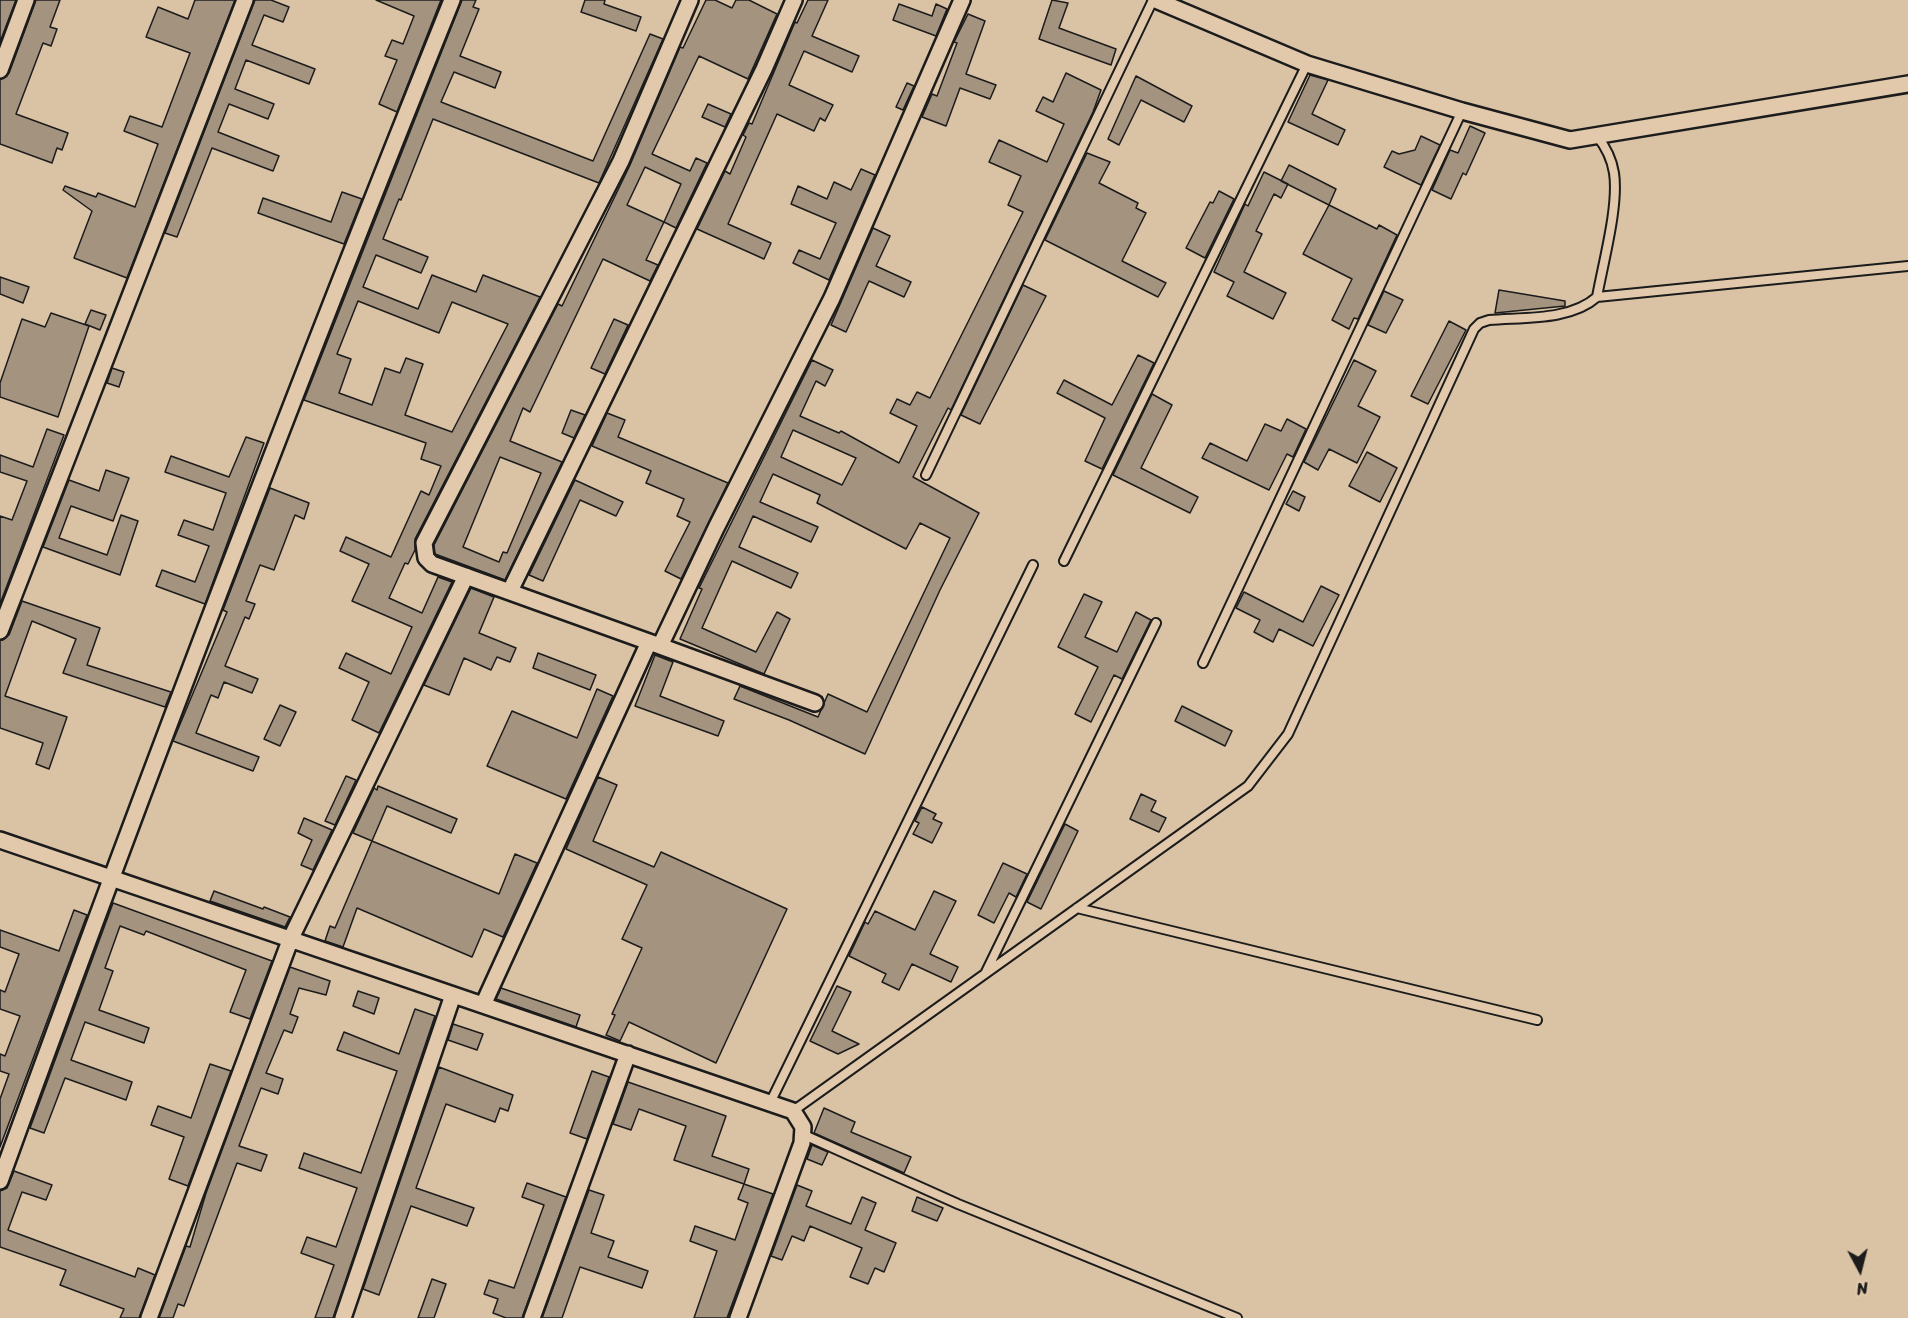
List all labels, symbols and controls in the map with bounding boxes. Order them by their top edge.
north arrow [1830,1240,1890,1300]
text: N [1855,1273,1870,1303]

